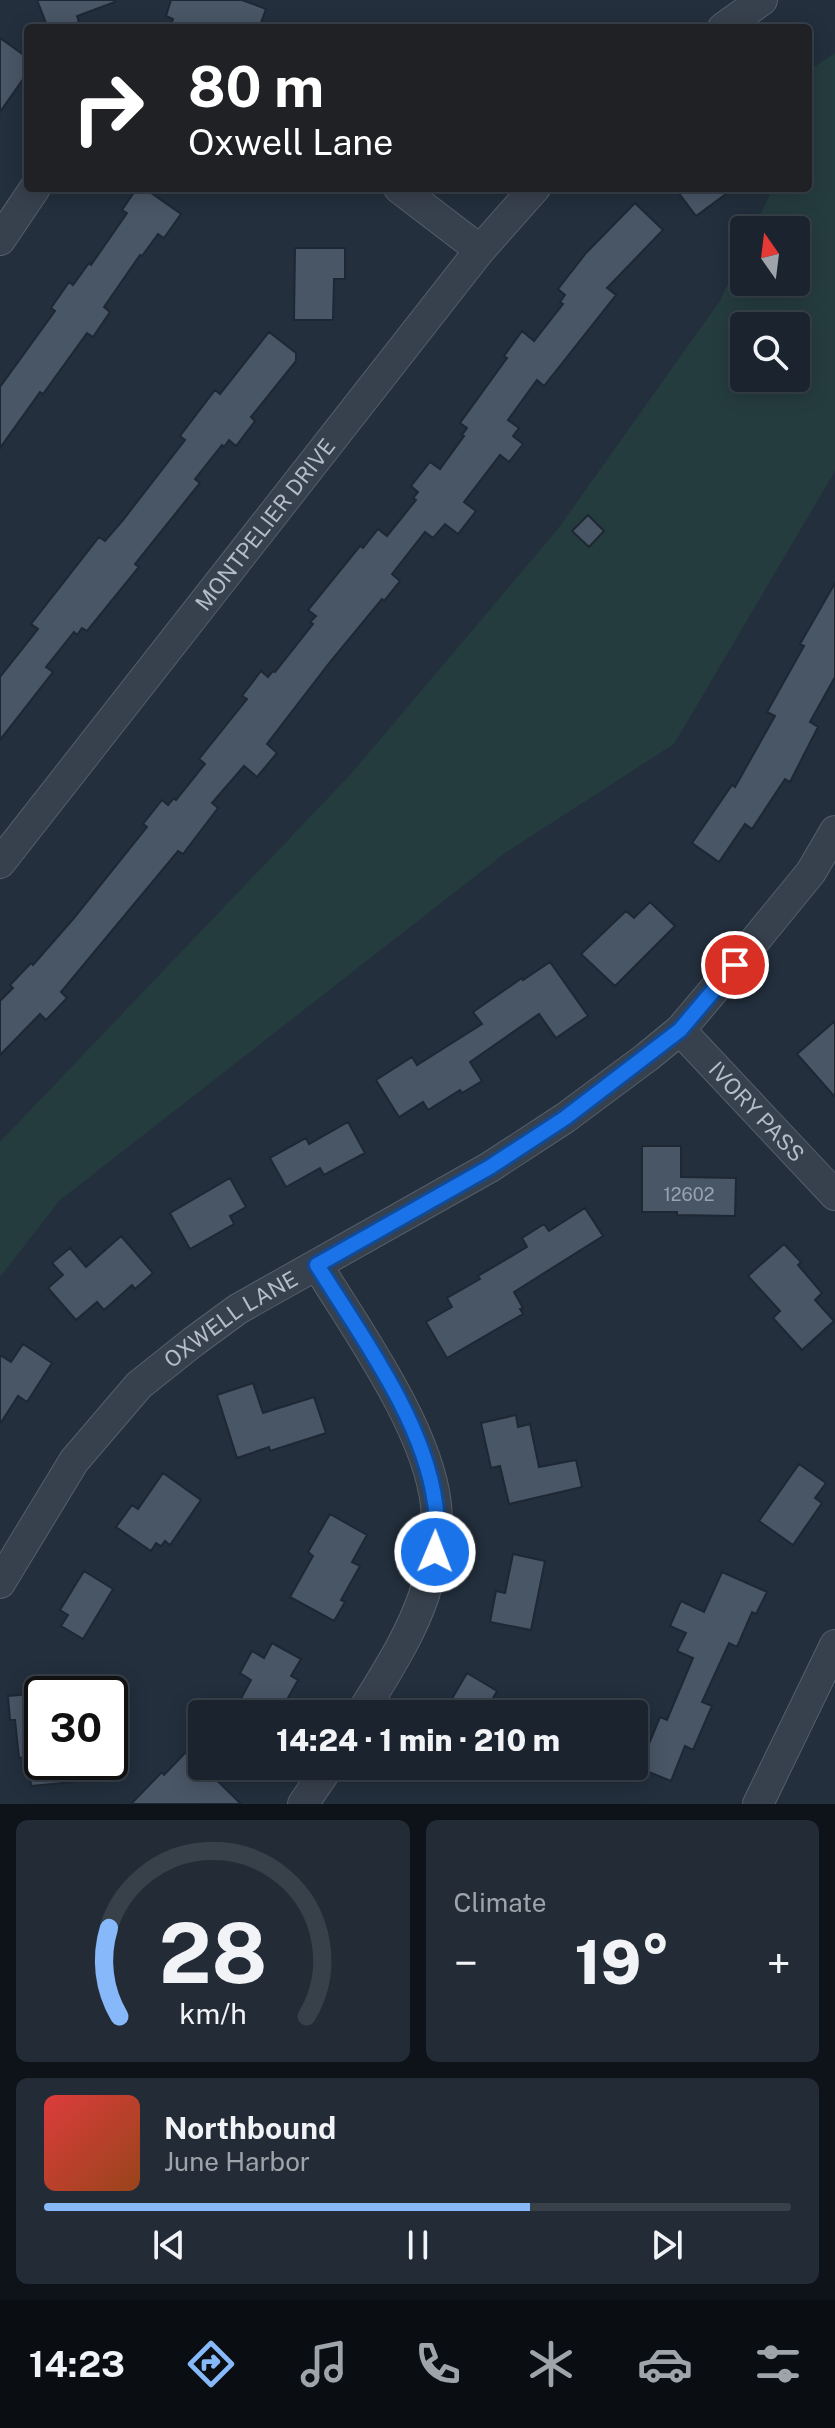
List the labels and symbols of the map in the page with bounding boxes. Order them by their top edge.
north arrow [730,216,810,296]
street label: MONTPELIER DRIVE [190,433,340,616]
pin [701,931,769,999]
street label: IVORY PASS [704,1056,810,1167]
house number: 12602 [664,1184,714,1205]
street label: OXWELL LANE [159,1265,302,1373]
position arrow [393,1510,477,1594]
speed limit sign: 30 [24,1676,128,1780]

